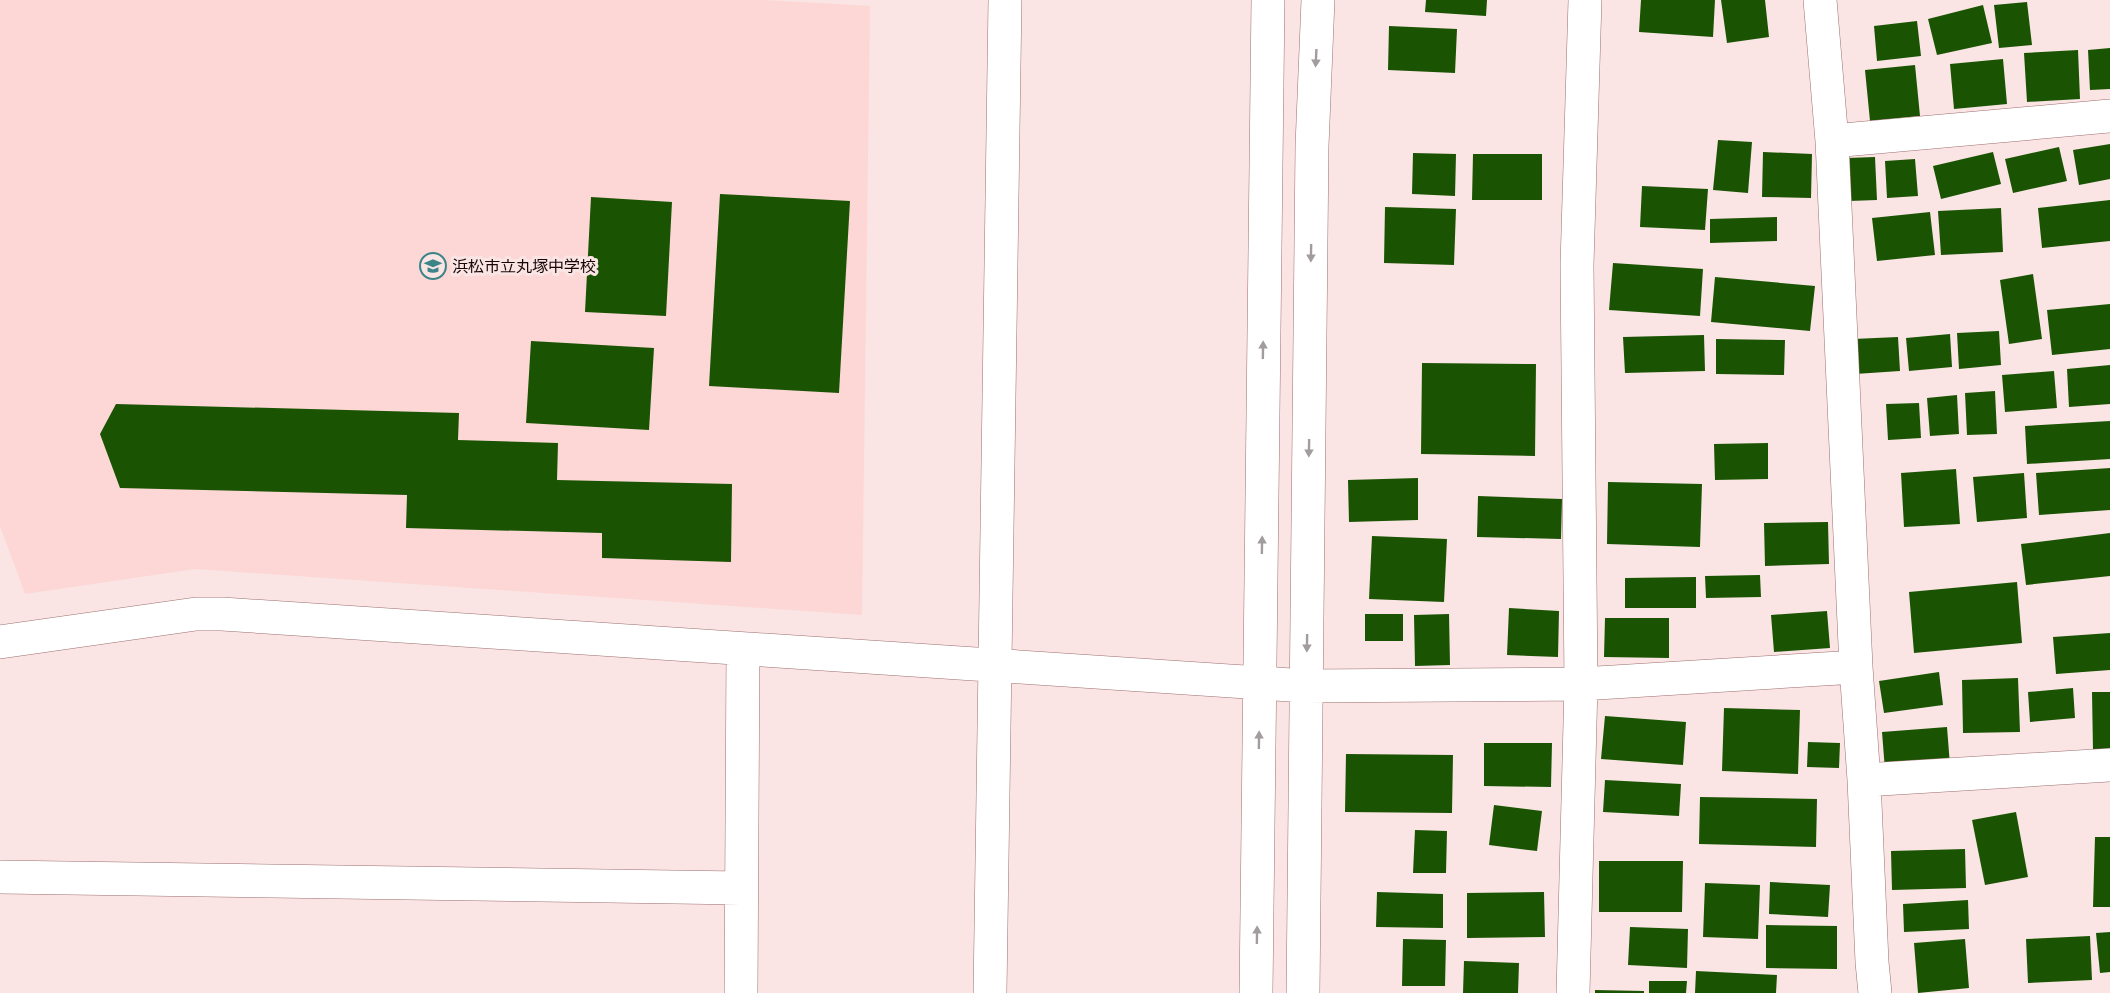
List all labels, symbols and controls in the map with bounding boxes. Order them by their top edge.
one-way arrow [1311,49,1320,68]
one-way arrow [1306,244,1315,263]
school or university icon: 浜松市立丸塚中学校 [418,251,448,281]
place label: 浜松市立丸塚中学校 [452,257,596,276]
one-way arrow [1259,340,1268,359]
one-way arrow [1304,439,1314,458]
one-way arrow [1257,535,1267,554]
one-way arrow [1302,634,1312,653]
one-way arrow [1255,730,1264,749]
one-way arrow [1252,925,1261,944]

